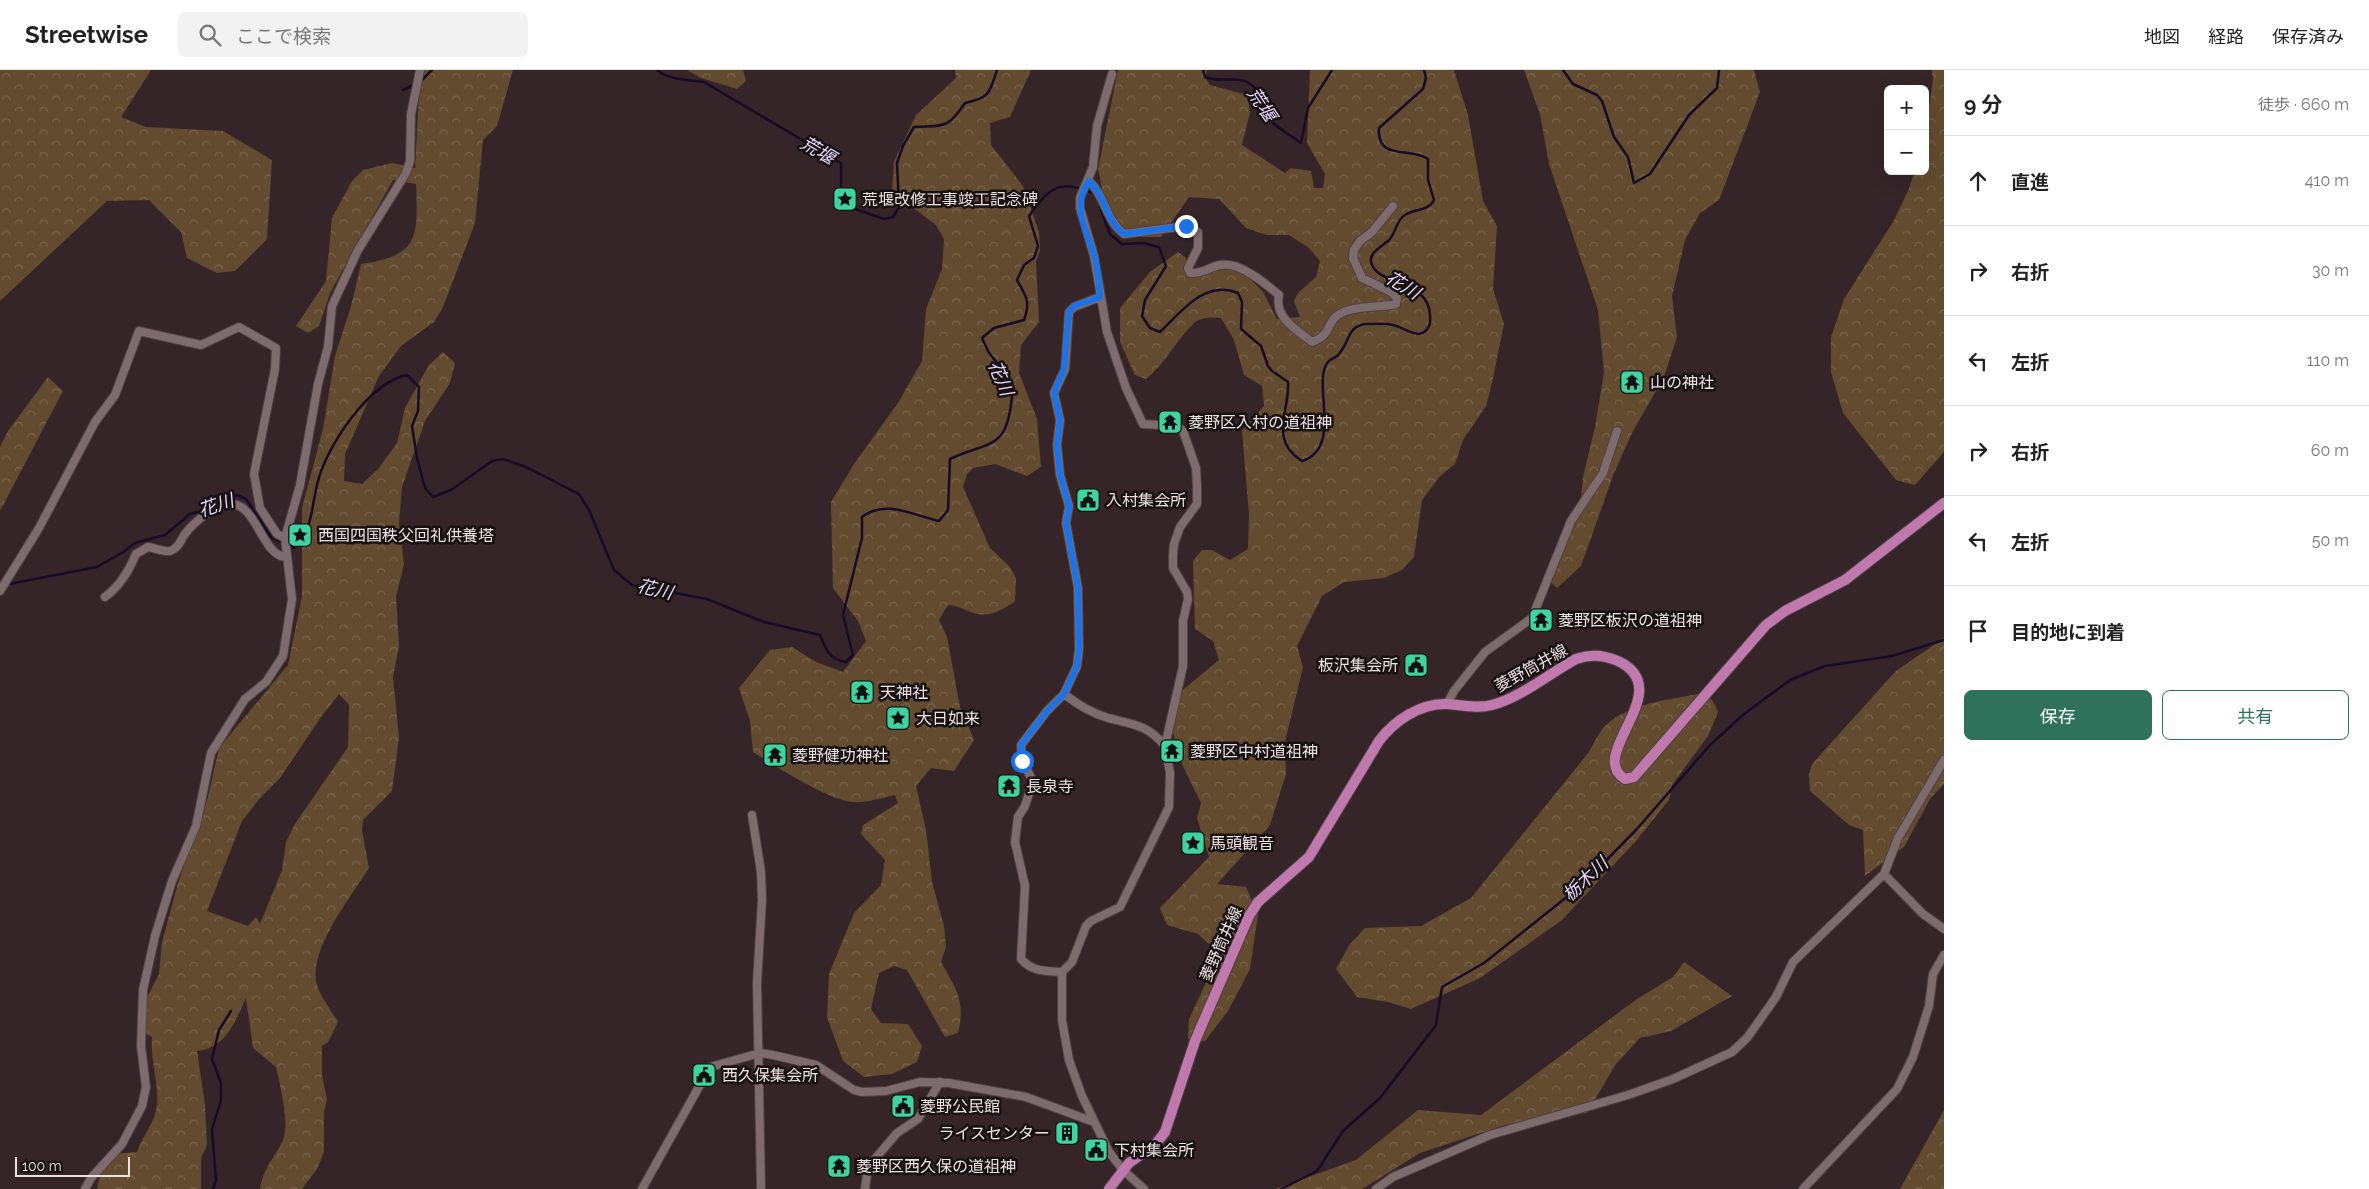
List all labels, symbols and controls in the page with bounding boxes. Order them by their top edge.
search box [178,12,528,57]
text: Streetwise [25,20,148,49]
icon: search [196,21,224,49]
text: ここで検索 [236,25,331,47]
text: 地図 [2144,26,2180,47]
text: 経路 [2208,26,2244,47]
text: 保存済み [2272,26,2344,47]
water label: 荒堰 [1243,83,1282,127]
map controls [1884,85,1929,175]
button: + [1884,85,1929,130]
text: 9 分 [1964,92,2002,117]
text: 徒歩 · 660 m [2258,95,2349,114]
button: − [1884,130,1929,175]
water label: 荒堰 [797,132,841,170]
icon: ahead [1964,167,1992,195]
text: 直進 [2011,171,2049,193]
text: 410 m [2305,171,2349,190]
place icon: 荒堰改修工事竣工記念碑 [832,186,858,212]
place label: 荒堰改修工事竣工記念碑 [862,190,1038,209]
route end [1175,215,1198,238]
icon: right [1964,257,1992,285]
text: 右折 [2011,261,2049,283]
text: 30 m [2312,261,2349,280]
water label: 花川 [1382,267,1426,304]
icon: left [1964,347,1992,375]
text: 左折 [2011,351,2049,373]
text: 110 m [2307,351,2349,370]
water label: 花川 [984,357,1018,401]
temple icon: 山の神社 [1619,369,1645,395]
place label: 山の神社 [1650,373,1714,392]
temple icon: 菱野区入村の道祖神 [1157,409,1183,435]
place label: 菱野区入村の道祖神 [1188,413,1332,432]
icon: right [1964,437,1992,465]
text: 右折 [2011,441,2049,463]
text: 60 m [2311,441,2349,460]
public building icon: 入村集会所 [1075,487,1101,513]
water label: 花川 [196,489,238,521]
place label: 入村集会所 [1106,491,1186,510]
place icon: 西国四国秩父回礼供養塔 [287,522,313,548]
place label: 西国四国秩父回礼供養塔 [318,526,494,545]
icon: left [1964,527,1992,555]
text: 左折 [2011,531,2049,553]
text: 50 m [2312,531,2349,550]
water label: 花川 [635,575,677,604]
temple icon: 菱野区板沢の道祖神 [1528,607,1554,633]
place label: 菱野区板沢の道祖神 [1558,611,1702,630]
icon: arrive [1964,617,1992,645]
text: 目的地に到着 [2011,621,2125,643]
street label: 菱野筒井線 [1491,640,1571,696]
public building icon: 板沢集会所 [1403,652,1429,678]
place label: 板沢集会所 [1318,656,1398,675]
temple icon: 天神社 [849,679,875,705]
place label: 天神社 [880,683,928,702]
button: 保存 [1964,690,2152,740]
button: 共有 [2162,690,2349,740]
place icon: 大日如来 [885,705,911,731]
place label: 大日如来 [916,709,980,728]
temple icon: 菱野区中村道祖神 [1159,738,1185,764]
temple icon: 菱野健功神社 [762,742,788,768]
place label: 菱野区中村道祖神 [1190,742,1318,761]
place label: 菱野健功神社 [792,746,888,765]
route start [1011,750,1034,773]
temple icon: 長泉寺 [996,773,1022,799]
place label: 長泉寺 [1026,777,1074,796]
place icon: 馬頭観音 [1180,830,1206,856]
place label: 馬頭観音 [1210,834,1274,853]
water label: 栃木川 [1558,852,1613,905]
street label: 菱野筒井線 [1196,904,1246,984]
public building icon: 西久保集会所 [691,1062,717,1088]
place label: 西久保集会所 [722,1066,818,1085]
public building icon: 菱野公民館 [890,1093,916,1119]
place label: 菱野公民館 [920,1097,1000,1116]
building icon: ライスセンター [1054,1120,1080,1146]
place label: ライスセンター [938,1124,1050,1143]
public building icon: 下村集会所 [1083,1137,1109,1163]
place label: 下村集会所 [1114,1141,1194,1160]
temple icon: 菱野区西久保の道祖神 [826,1153,852,1179]
scale bar [15,1154,130,1177]
place label: 菱野区西久保の道祖神 [856,1157,1016,1176]
text: 100 m [22,1158,62,1174]

